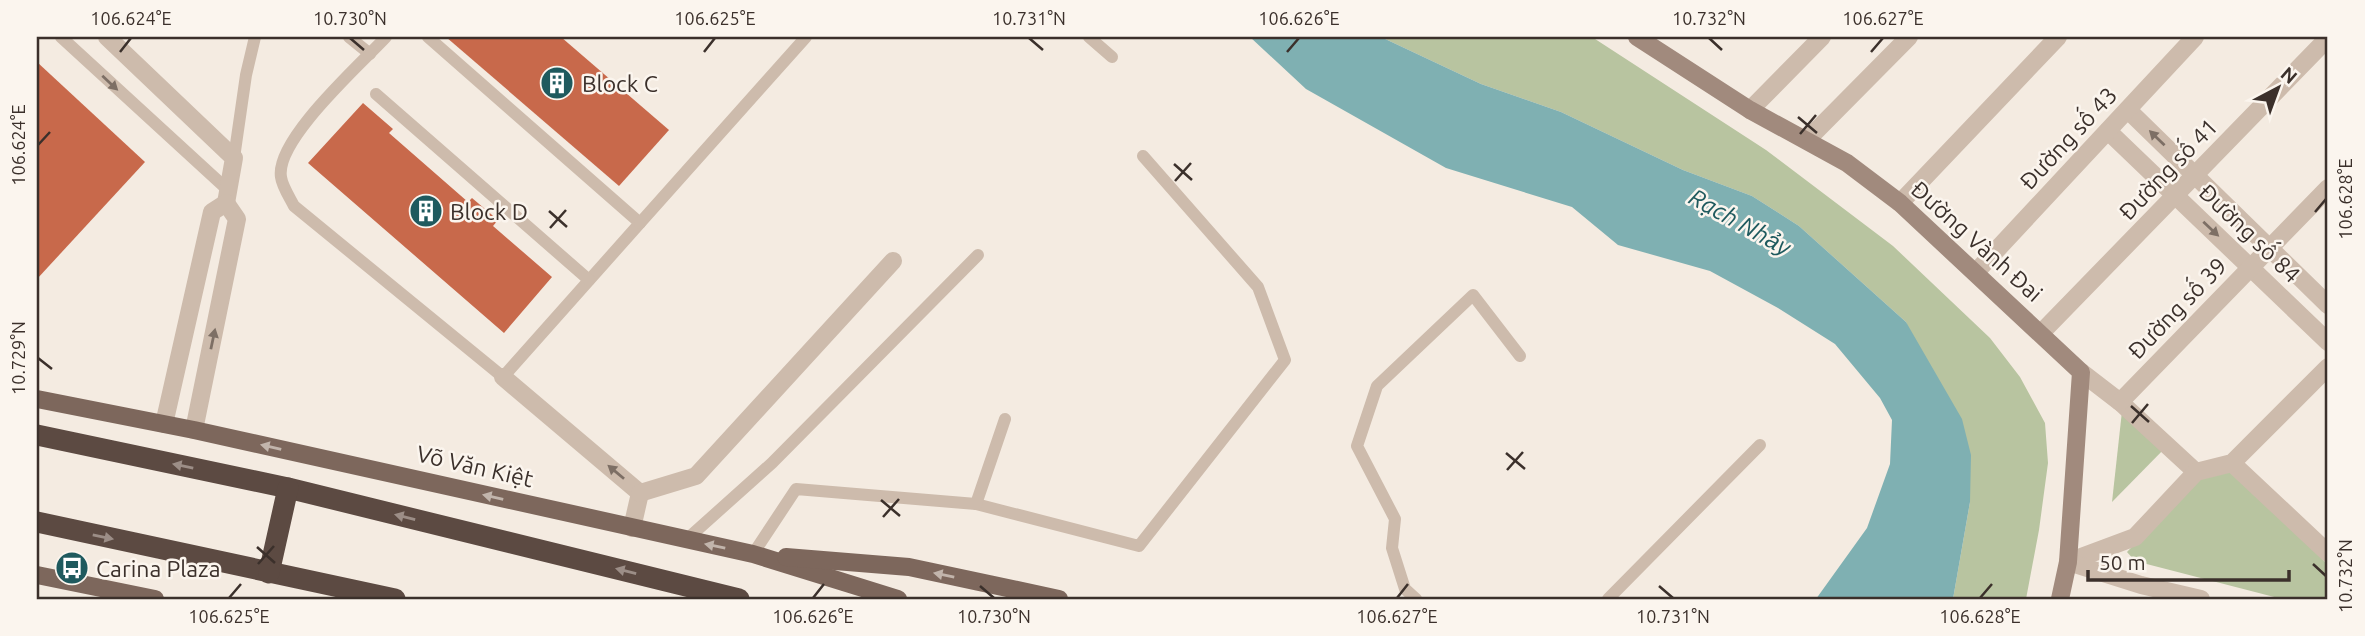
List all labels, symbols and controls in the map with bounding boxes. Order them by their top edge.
text: 106.624°E [90,8,172,28]
text: 10.730°N [313,8,387,28]
text: 106.625°E [674,8,756,28]
text: 10.731°N [992,8,1066,28]
text: 106.626°E [1258,8,1340,28]
text: 10.732°N [1672,8,1746,28]
text: 106.627°E [1842,8,1924,28]
north arrow [2242,52,2312,122]
text: N [2277,62,2302,88]
building icon: Block C [538,64,576,102]
place label: Block C [582,71,658,96]
one-way arrow [102,75,119,92]
street label: Đường số 43 [2013,80,2121,194]
text: 106.624°E [8,104,28,186]
street label: Đường số 41 [2112,112,2222,224]
one-way arrow [2149,130,2166,146]
text: 106.628°E [2335,158,2355,240]
street label: Đường Vành Đai [1907,176,2047,306]
street label: Đường số 84 [2195,177,2307,287]
water label: Rạch Nhảy [1684,183,1796,261]
building icon: Block D [407,192,445,230]
place label: Block D [450,199,528,224]
one-way arrow [2202,220,2219,236]
street label: Đường số 39 [2121,251,2231,363]
text: 10.729°N [8,321,28,395]
one-way arrow [207,328,218,350]
street label: Võ Văn Kiệt [414,440,536,492]
one-way arrow [260,442,282,453]
one-way arrow [172,460,194,471]
one-way arrow [607,465,624,480]
one-way arrow [482,491,504,502]
one-way arrow [394,511,416,522]
one-way arrow [92,532,114,543]
scale bar [2088,538,2290,582]
text: 10.732°N [2335,539,2355,613]
one-way arrow [704,540,726,551]
bus stop icon: Carina Plaza [53,549,91,587]
text: 50 m [2099,550,2146,574]
place label: Carina Plaza [96,556,220,581]
one-way arrow [614,565,636,576]
one-way arrow [933,569,955,580]
text: 106.625°E [188,606,270,626]
text: 106.626°E [772,606,854,626]
text: 10.730°N [957,606,1031,626]
text: 106.627°E [1356,606,1438,626]
text: 10.731°N [1636,606,1710,626]
text: 106.628°E [1939,606,2021,626]

